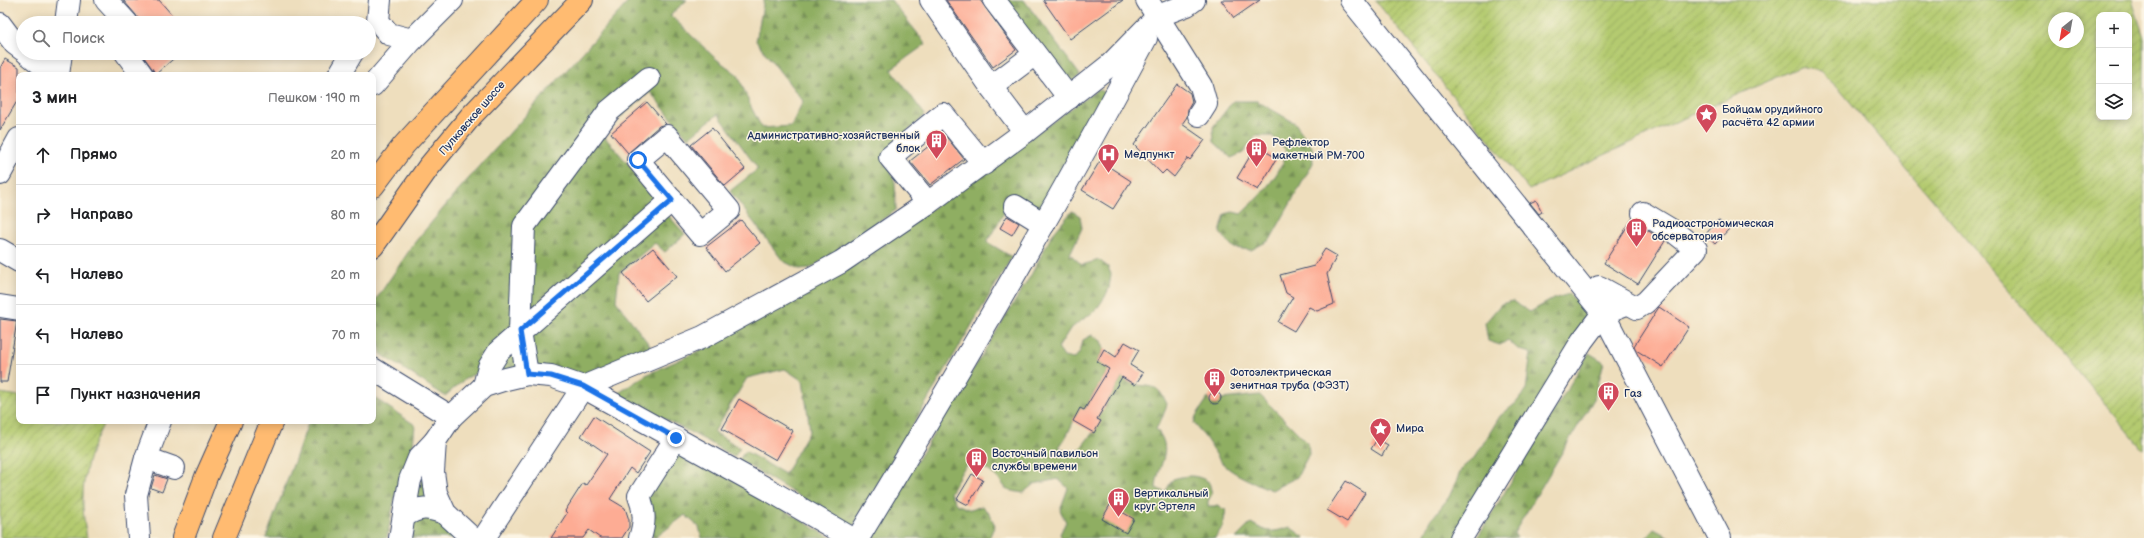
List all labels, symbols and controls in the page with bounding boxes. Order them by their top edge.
north arrow [2048,12,2084,48]
map controls [2096,12,2132,120]
button: + [2096,12,2132,48]
search box [16,16,376,60]
icon: search [30,27,52,49]
text: Поиск [62,29,105,48]
button: − [2096,48,2132,84]
street label: Пулковское шоссе [436,78,508,158]
button: layers [2096,84,2132,120]
text: 3 мин [32,88,77,108]
text: Пешком · 190 m [268,90,360,106]
place icon: Бойцам орудийного расчёта 42 армии [1694,102,1720,135]
place label: Бойцам орудийного расчёта 42 армии [1722,103,1823,129]
building icon: Административно-хозяйственный блок [923,128,949,161]
place label: Административно-хозяйственный блок [746,129,920,155]
building icon: Рефлектор макетный РМ-700 [1244,135,1270,168]
place label: Рефлектор макетный РМ-700 [1272,136,1365,162]
hospital icon: Медпункт [1096,141,1122,174]
icon: ahead [32,144,54,166]
text: Прямо [70,145,117,164]
text: 20 m [330,147,360,163]
place label: Медпункт [1124,148,1175,161]
route start [629,151,647,169]
icon: right [32,204,54,226]
text: Направо [70,205,133,224]
text: 80 m [331,207,360,223]
building icon: Радиоастрономическая обсерватория [1624,216,1650,249]
place label: Радиоастрономическая обсерватория [1652,217,1774,243]
icon: left [32,264,54,286]
text: Налево [70,265,123,284]
text: 20 m [330,267,360,283]
icon: left [32,324,54,346]
text: Налево [70,325,123,344]
text: 70 m [332,327,360,343]
building icon: Фотоэлектрическая зенитная труба (ФЭЗТ) [1202,365,1228,398]
place label: Фотоэлектрическая зенитная труба (ФЭЗТ) [1230,366,1349,392]
building icon: Газ [1595,380,1621,413]
icon: arrive [32,384,54,406]
text: Пункт назначения [70,385,201,404]
place label: Газ [1624,387,1642,400]
place icon: Мира [1368,415,1394,448]
place label: Мира [1396,422,1425,435]
route end [667,429,685,447]
building icon: Восточный павильон службы времени [963,446,989,479]
place label: Восточный павильон службы времени [992,447,1098,473]
building icon: Вертикальный круг Эртеля [1105,486,1131,519]
place label: Вертикальный круг Эртеля [1134,487,1209,513]

